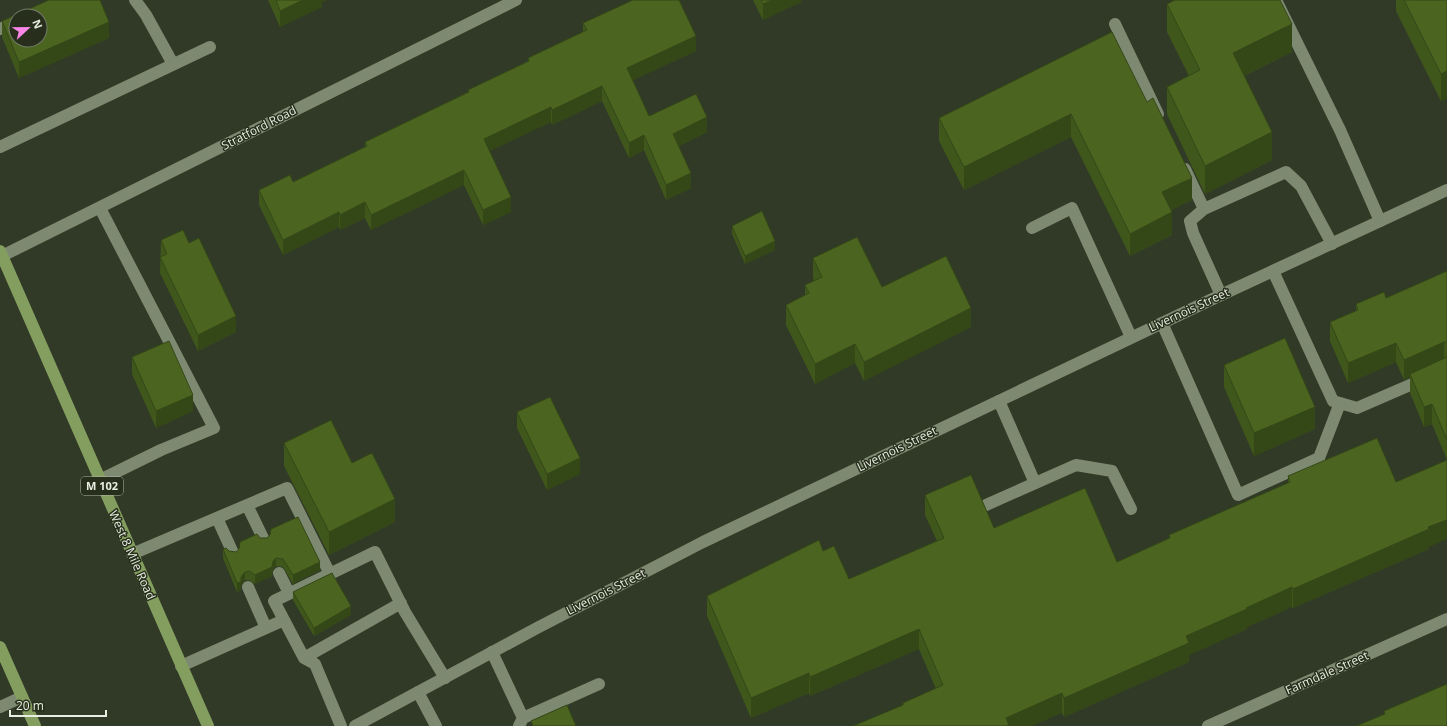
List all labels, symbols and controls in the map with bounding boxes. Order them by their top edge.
north arrow [8,8,48,48]
text: N [29,17,46,31]
street label: Stratford Road [218,101,299,154]
street label: Livernois Street [1146,283,1232,336]
street label: Livernois Street [854,422,940,475]
road number: M 102 [81,477,123,495]
street label: West 8 Mile Road [105,507,160,602]
street label: Livernois Street [563,564,648,619]
street label: Farmdale Street [1283,647,1371,698]
scale bar [10,692,106,718]
text: 20 m [16,697,44,714]

